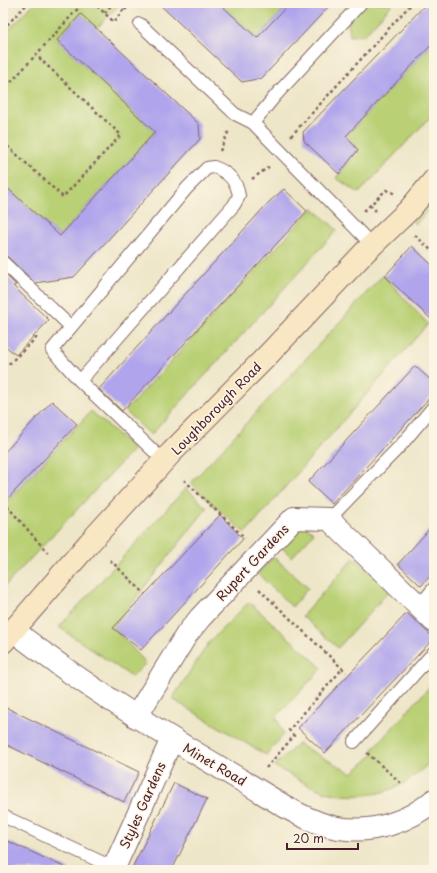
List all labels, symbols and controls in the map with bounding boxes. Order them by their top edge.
street label: Loughborough Road [167,357,265,459]
street label: Rupert Gardens [211,519,293,605]
street label: Minet Road [180,738,250,790]
street label: Styles Gardens [114,758,170,852]
scale bar [287,825,358,851]
text: 20 m [293,829,324,847]

